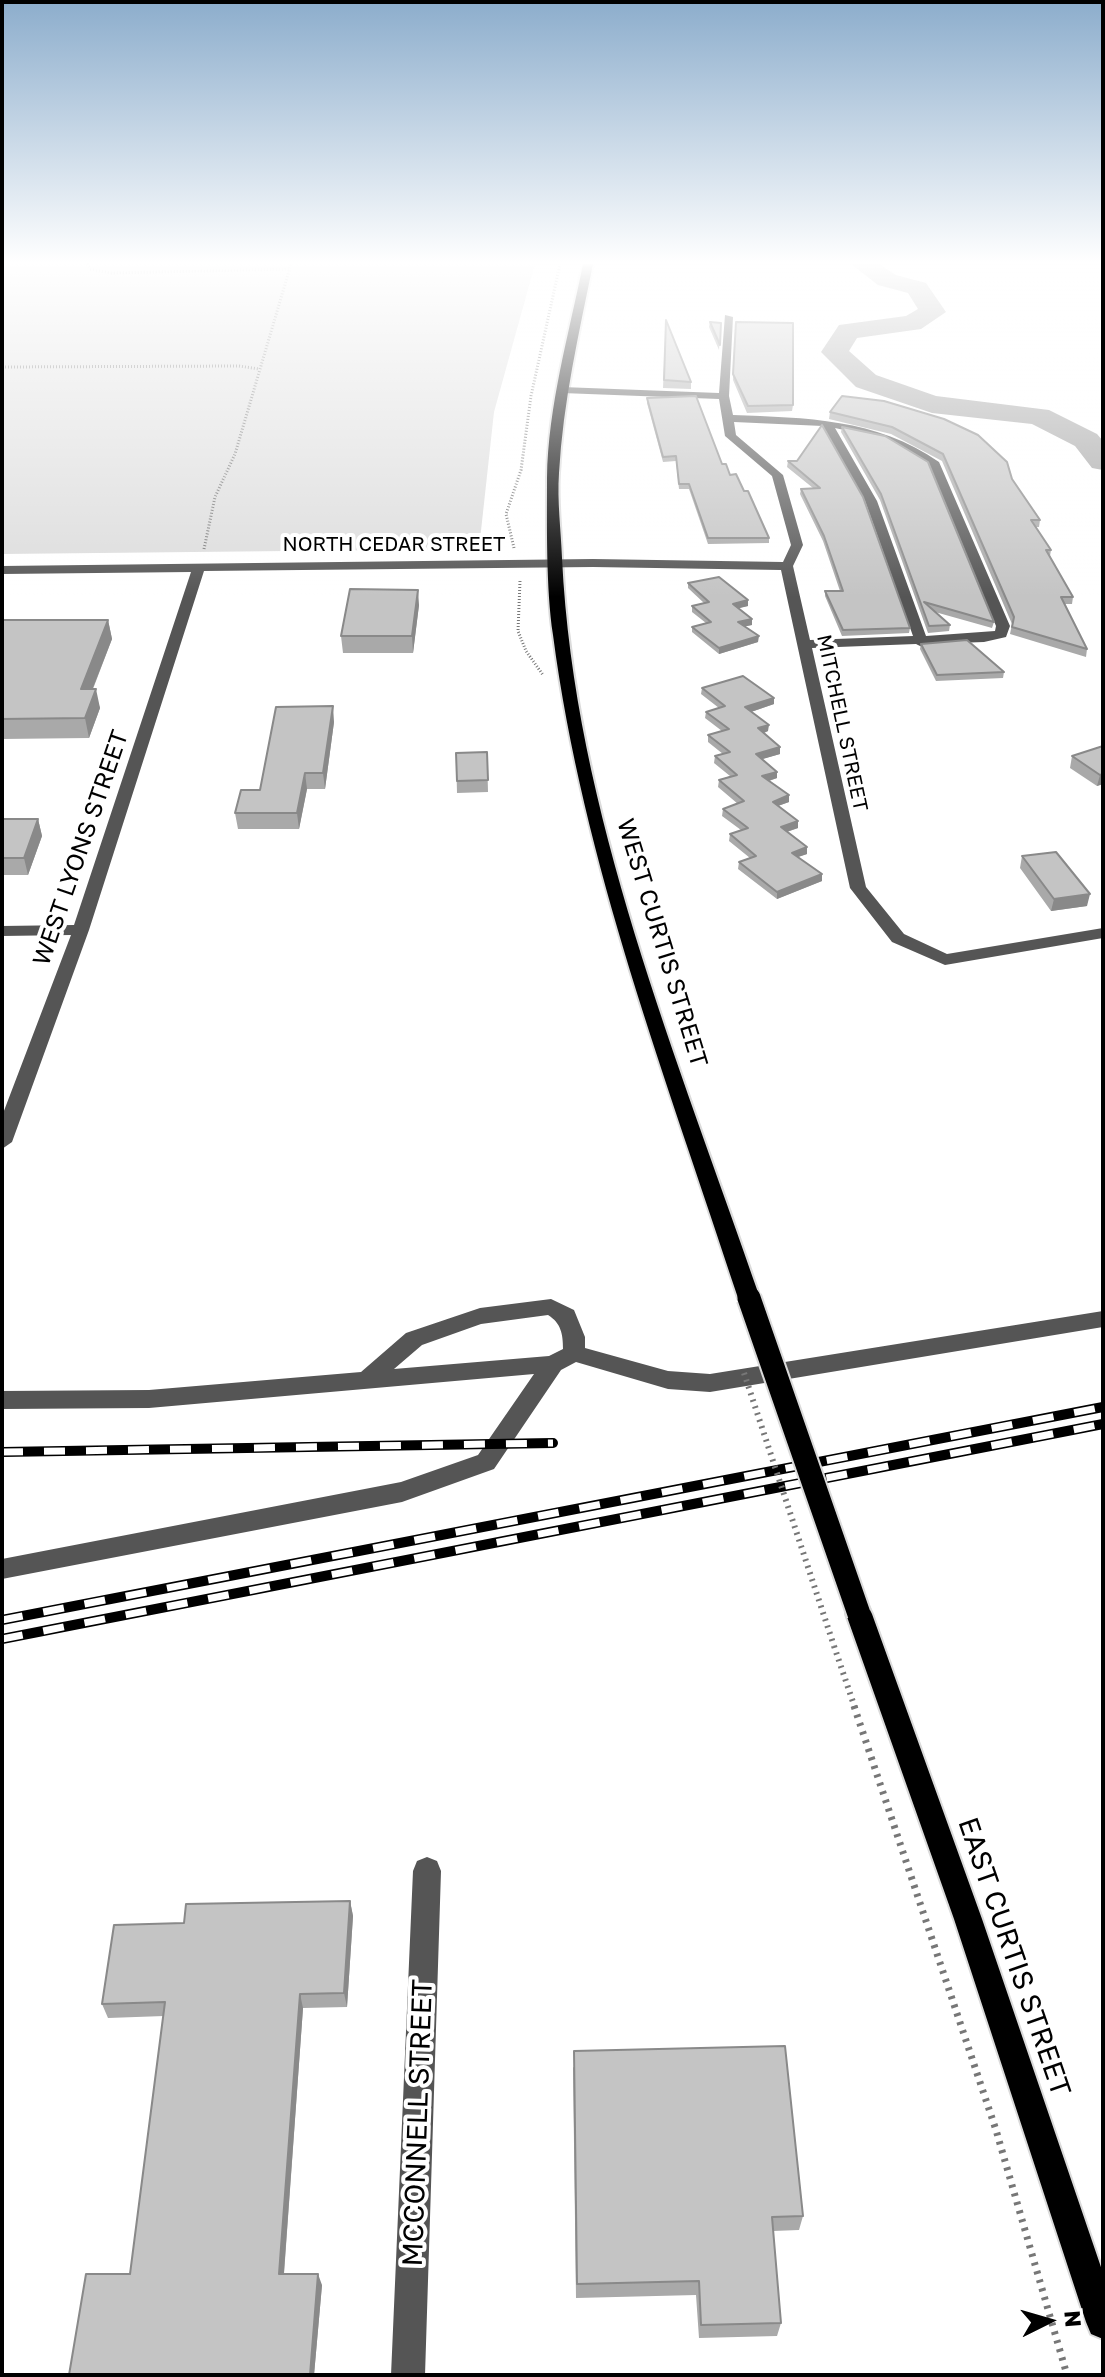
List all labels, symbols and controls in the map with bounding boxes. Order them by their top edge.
street label: NORTH CEDAR STREET [283,533,505,557]
street label: MITCHELL STREET [812,633,872,813]
street label: WEST LYONS STREET [27,726,135,970]
street label: WEST CURTIS STREET [610,815,714,1071]
street label: EAST CURTIS STREET [950,1813,1078,2101]
street label: MCCONNELL STREET [396,1979,440,2267]
north arrow [1009,2281,1089,2361]
text: N [1059,2309,1088,2328]

